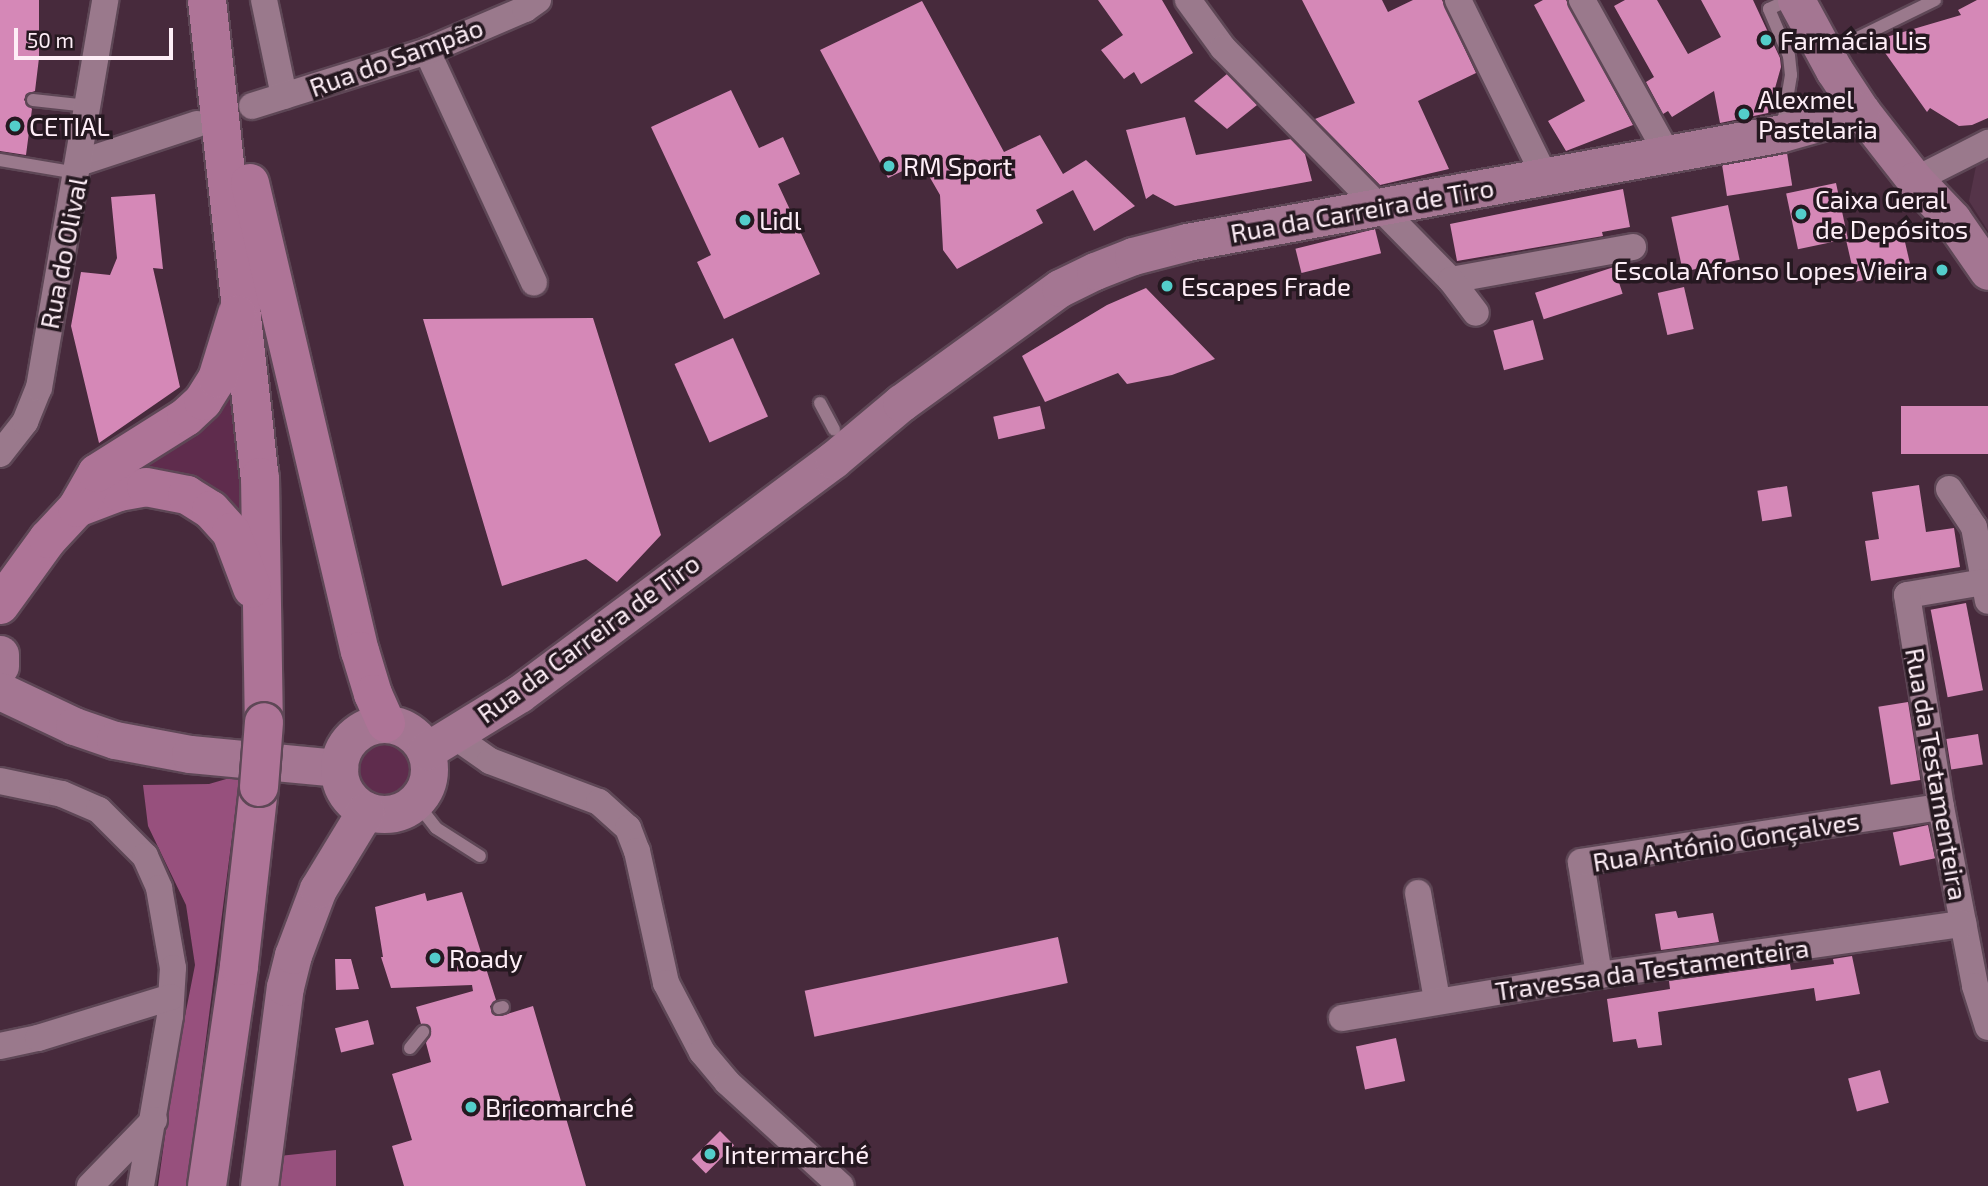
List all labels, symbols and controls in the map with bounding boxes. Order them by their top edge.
street label: Rua do Sampão [305,11,487,103]
scale bar [18,14,177,58]
place label: Farmácia Lis [1780,24,1927,56]
text: 50 m [27,27,74,52]
marker: Farmácia Lis [1758,32,1774,48]
place label: Alexmel Pastelaria [1758,83,1878,144]
marker: Alexmel Pastelaria [1736,106,1752,122]
place label: CETIAL [29,110,110,142]
marker: CETIAL [7,118,23,134]
place label: RM Sport [903,150,1012,182]
marker: RM Sport [881,158,897,174]
street label: Rua da Carreira de Tiro [1228,171,1496,249]
street label: Rua do Olival [33,175,93,331]
place label: Caixa Geral de Depósitos [1815,183,1968,244]
place label: Lidl [759,204,801,236]
marker: Caixa Geral de Depósitos [1793,206,1809,222]
marker: Lidl [737,212,753,228]
place label: Escola Afonso Lopes Vieira [1612,254,1928,286]
marker: Escola Afonso Lopes Vieira [1934,262,1950,278]
place label: Escapes Frade [1181,270,1351,302]
marker: Escapes Frade [1159,278,1175,294]
street label: Rua da Carreira de Tiro [471,547,705,729]
street label: Rua da Testamenteira [1899,645,1975,903]
street label: Rua António Gonçalves [1590,804,1862,878]
street label: Travessa da Testamenteira [1493,932,1811,1006]
place label: Roady [449,942,523,974]
marker: Roady [427,950,443,966]
place label: Bricomarché [485,1091,634,1123]
marker: Bricomarché [463,1099,479,1115]
place label: Intermarché [724,1138,869,1170]
marker: Intermarché [702,1146,718,1162]

